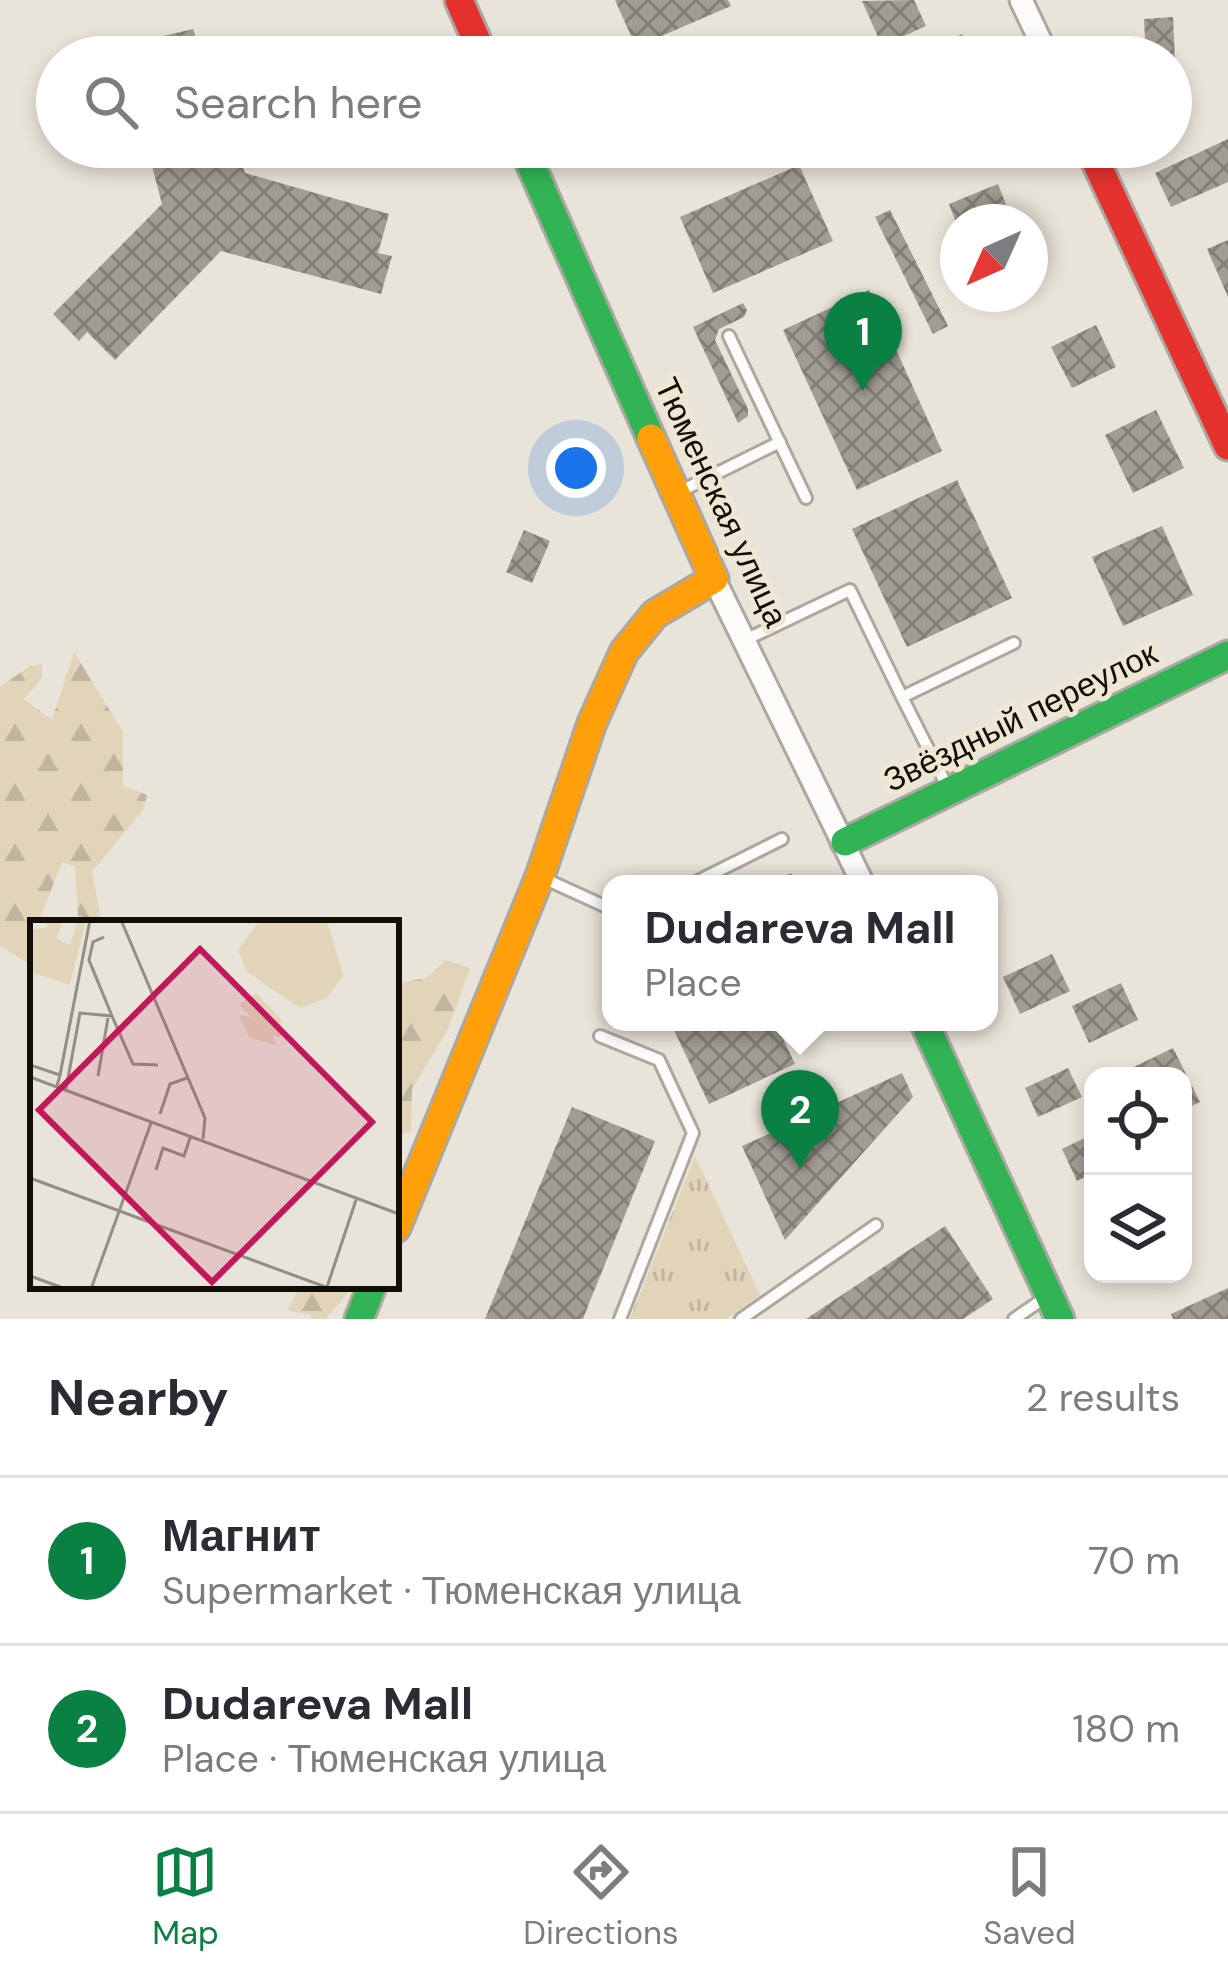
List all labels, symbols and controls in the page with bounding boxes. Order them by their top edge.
search box [36,36,1192,168]
icon: search [78,69,144,135]
text: Search here [174,73,422,132]
north arrow [940,204,1048,312]
pin: 1 [824,292,902,391]
street label: Тюменская улица [645,371,798,634]
your location [546,438,606,498]
street label: Звёздный переулок [876,631,1165,801]
popup [602,875,998,1031]
text: Dudareva Mall [645,898,955,957]
inset map [30,920,399,1289]
text: Place [645,957,742,1008]
map controls [1084,1067,1192,1283]
button: locate [1084,1067,1192,1175]
pin: 2 [761,1070,839,1169]
button: layers [1084,1175,1192,1283]
text: Nearby [48,1364,229,1431]
text: 2 results [1026,1372,1180,1423]
text: Магнит [162,1506,321,1565]
text: 1 [80,1535,94,1586]
text: 70 m [1088,1535,1180,1586]
text: Supermarket · Тюменская улица [162,1565,741,1616]
text: Dudareva Mall [162,1674,473,1733]
text: 2 [76,1703,98,1754]
text: 180 m [1072,1703,1180,1754]
text: Place · Тюменская улица [162,1733,606,1784]
tab: Map [152,1839,219,1954]
tab: Directions [523,1839,679,1954]
tab: Saved [983,1839,1076,1954]

